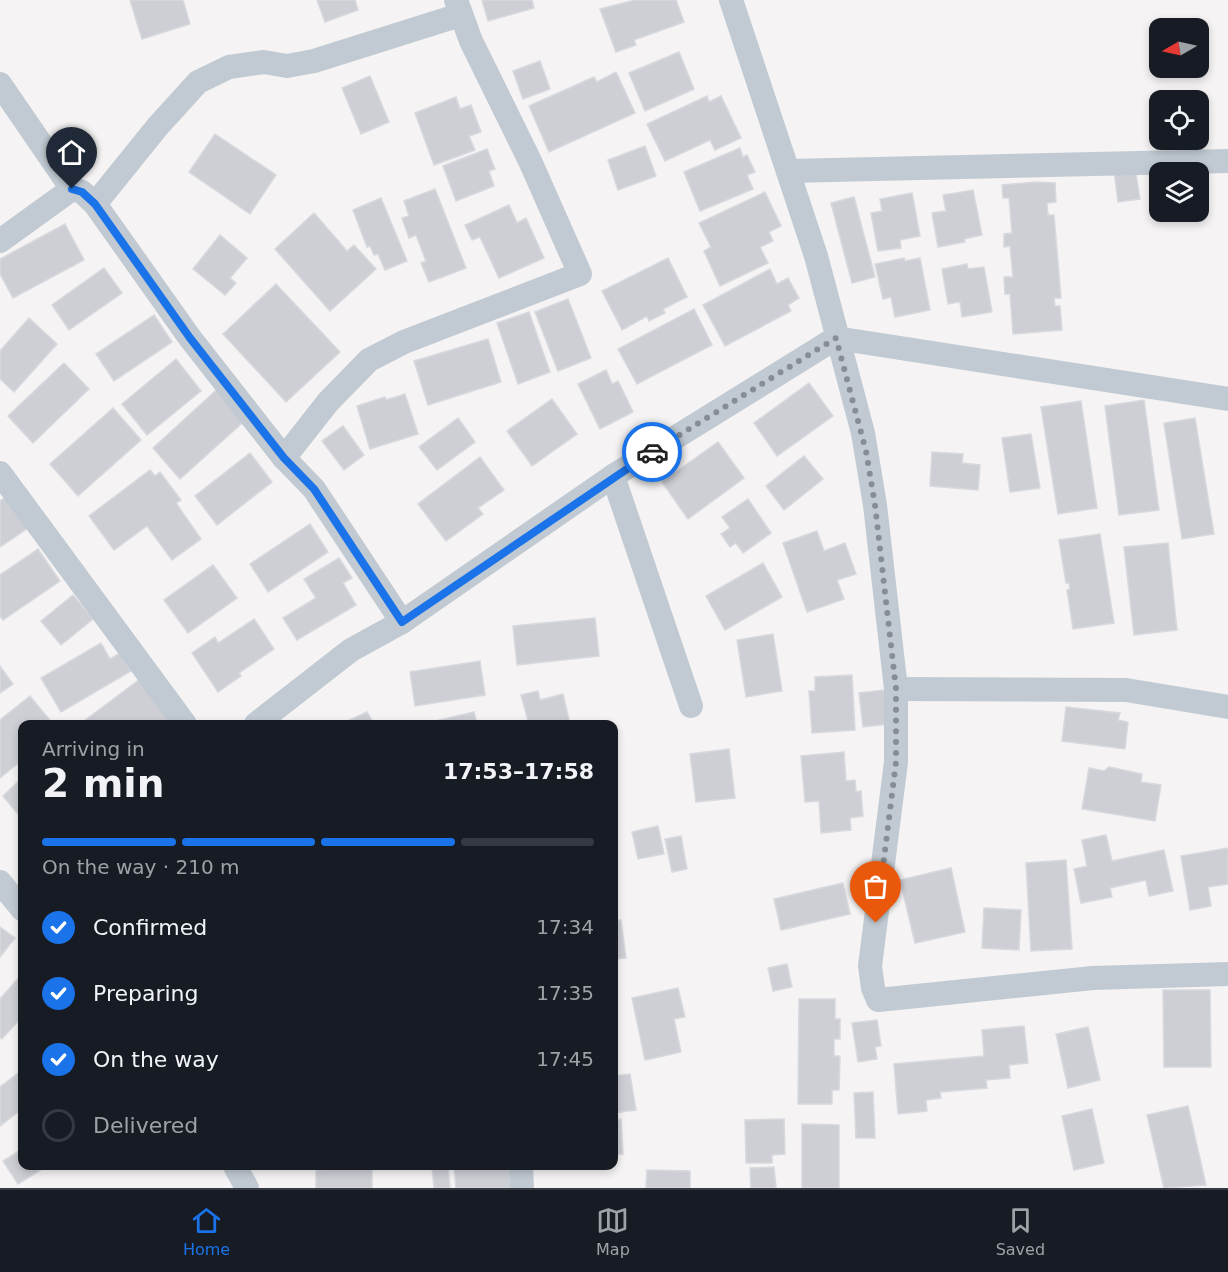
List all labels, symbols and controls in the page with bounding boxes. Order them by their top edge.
north arrow [1149,18,1209,78]
map controls [1149,18,1209,222]
button: locate [1149,90,1209,150]
pin [46,127,97,189]
icon: home [55,136,88,169]
button: layers [1149,162,1209,222]
courier [622,422,682,482]
icon: car [636,436,669,469]
text: Arriving in [42,737,145,761]
text: 17:53–17:58 [443,759,594,784]
text: 2 min [42,761,164,806]
text: On the way · 210 m [42,855,240,879]
pin [850,861,901,923]
icon: bag [859,870,892,903]
icon: check [42,911,75,944]
text: Confirmed [93,915,207,940]
text: 17:34 [536,915,594,939]
icon: check [42,977,75,1010]
text: Preparing [93,981,199,1006]
text: 17:35 [536,981,594,1005]
icon: check [42,1043,75,1076]
text: On the way [93,1047,219,1072]
text: 17:45 [536,1047,594,1071]
text: Delivered [93,1113,198,1138]
tab: Home [183,1204,230,1259]
tab: Map [596,1204,630,1259]
tab: Saved [996,1204,1045,1259]

